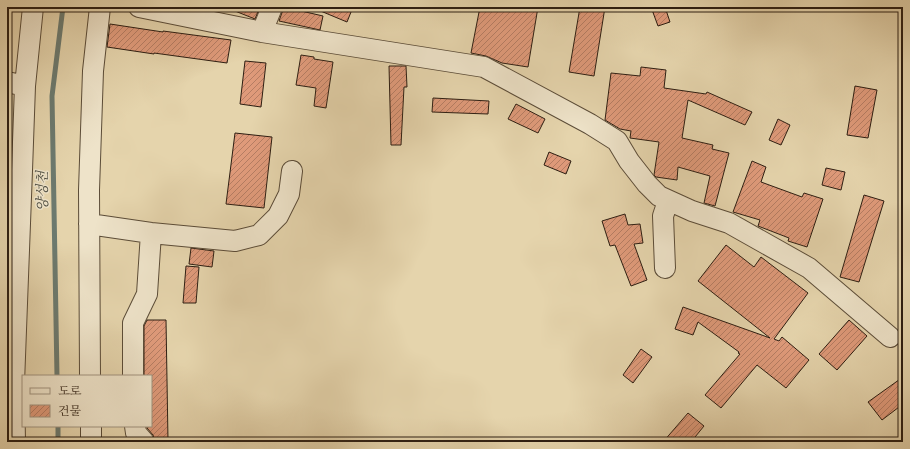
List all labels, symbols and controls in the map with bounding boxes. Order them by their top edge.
water label: 양성천 [33,169,52,211]
legend [22,375,152,427]
text: 도로 [58,383,82,399]
text: 건물 [58,403,82,419]

